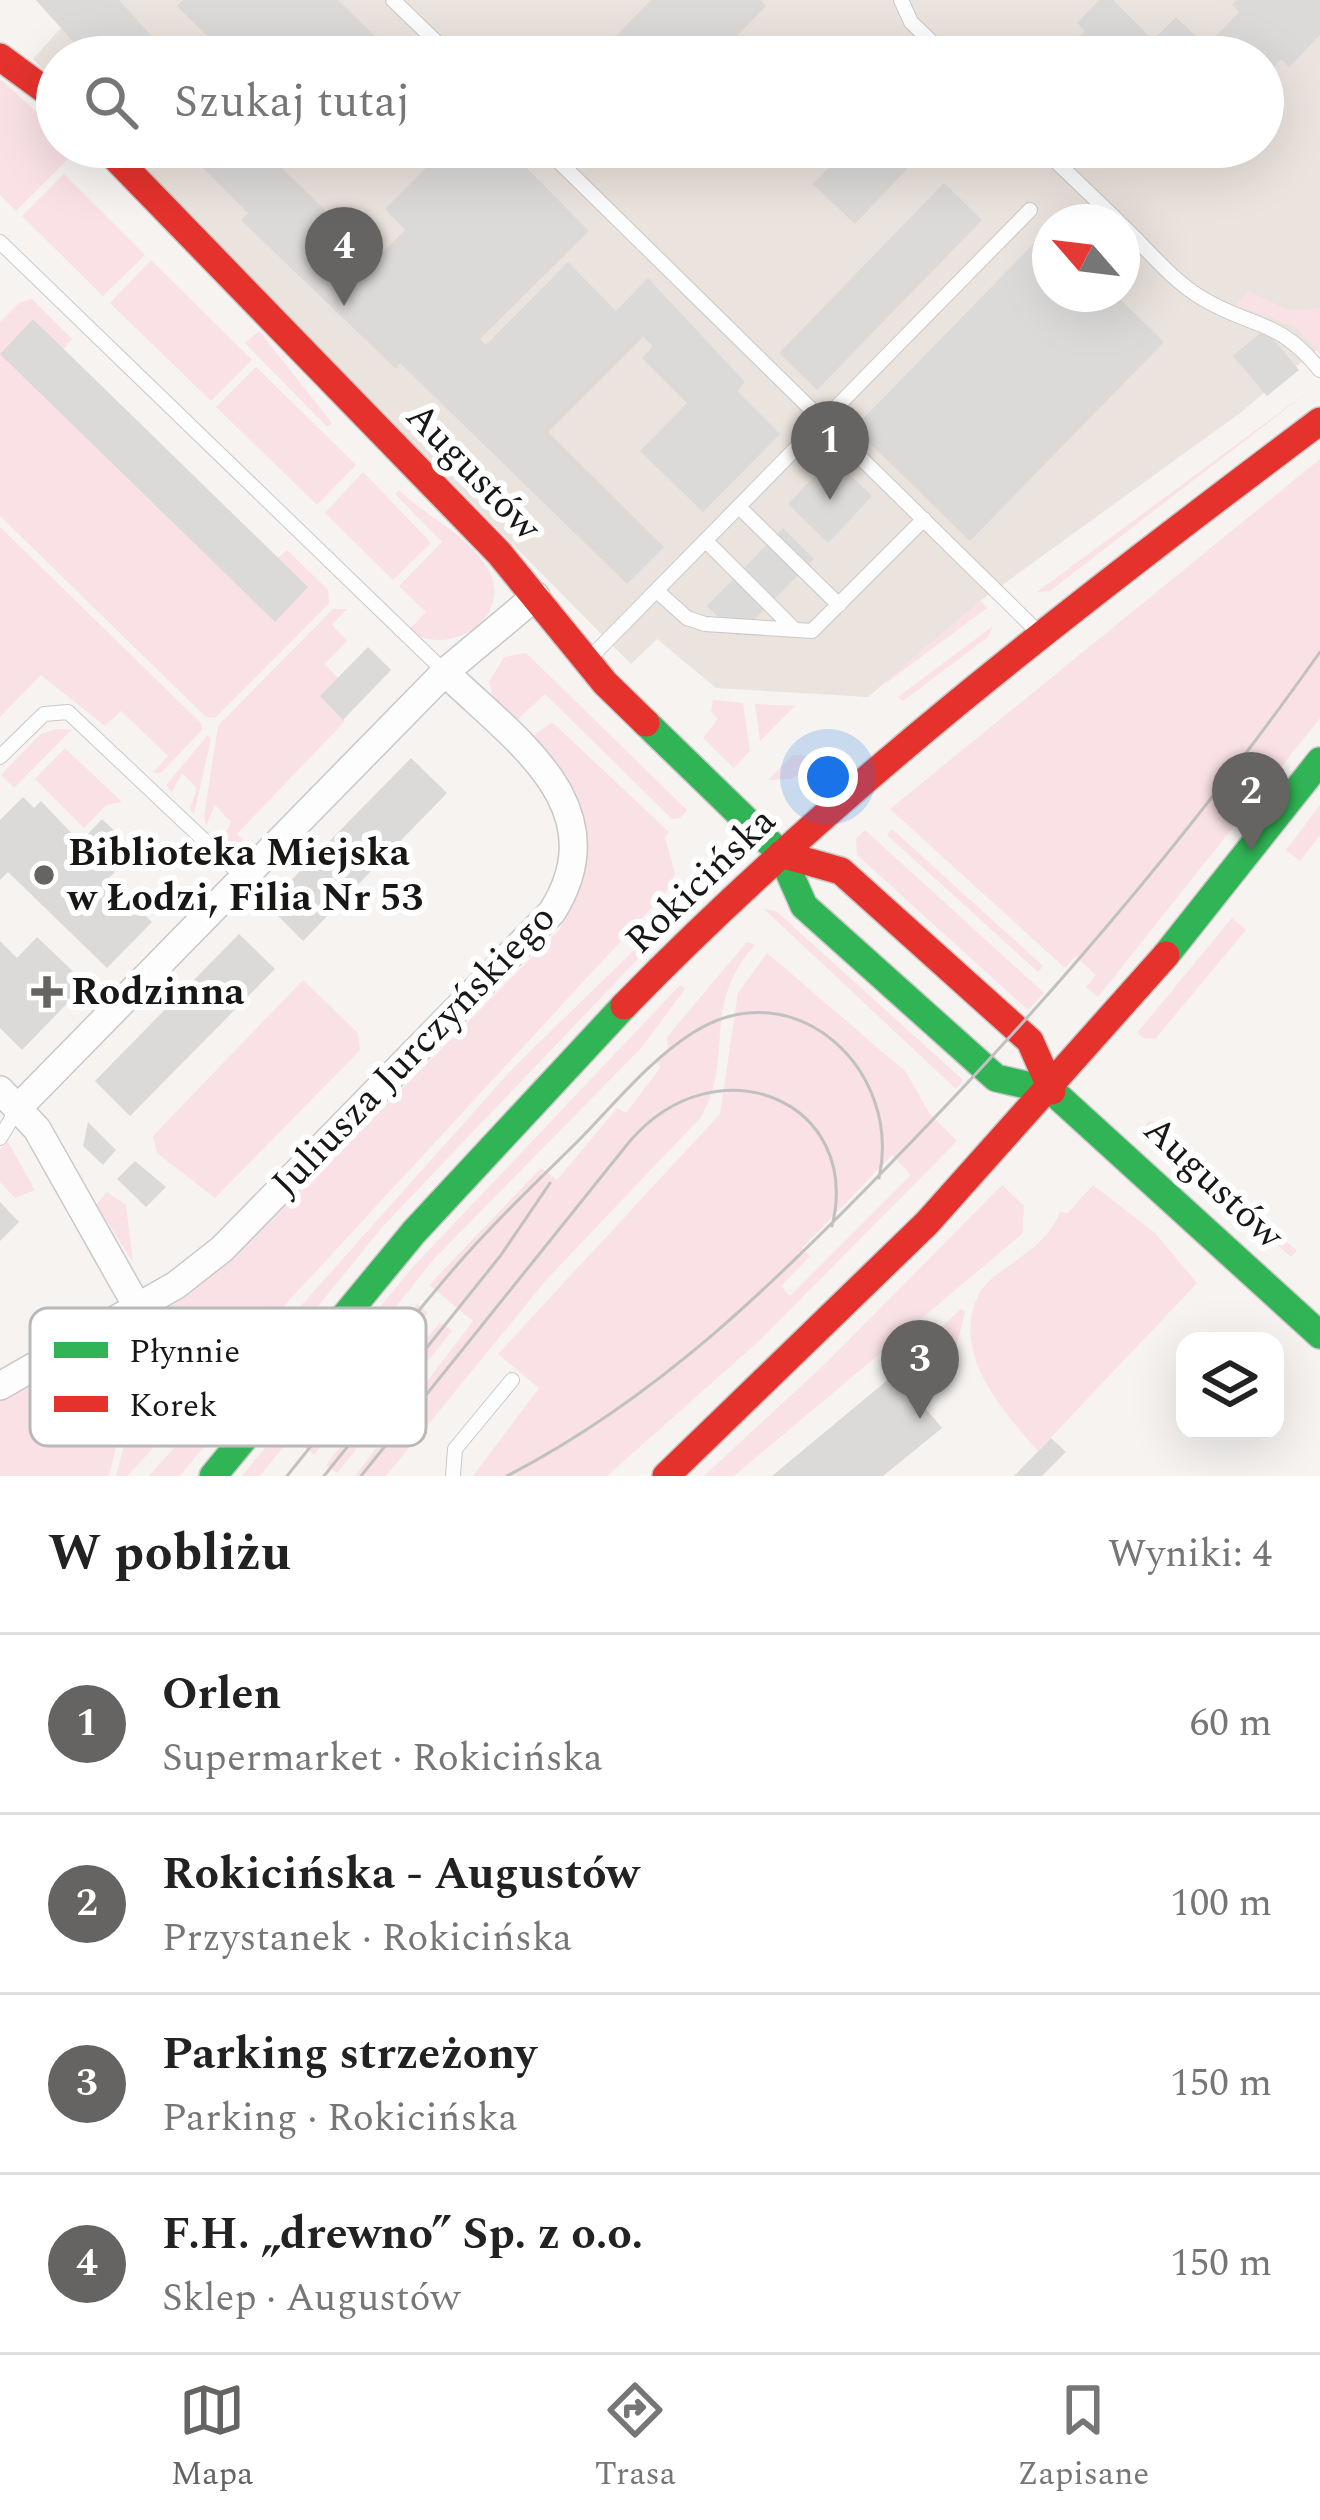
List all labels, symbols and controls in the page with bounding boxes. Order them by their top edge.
search box [36,36,1284,168]
text: Szukaj tutaj [174,68,410,137]
icon: search [78,69,144,135]
north arrow [1032,204,1140,312]
pin: 4 [305,207,383,306]
street label: Augustów [391,389,556,556]
pin: 1 [791,401,869,500]
your location [798,747,858,807]
pin: 2 [1212,752,1290,851]
street label: Rokicińska [612,794,790,968]
place label: Biblioteka Miejska w Łodzi, Filia Nr 53 [66,824,424,928]
marker: Biblioteka Miejska w Łodzi, Filia Nr 53 [31,862,57,888]
street label: Juliusza Jurczyńskiego [258,891,570,1211]
place label: Rodzinna [71,963,245,1022]
marker: Rodzinna [34,979,60,1005]
street label: Augustów [1129,1102,1298,1265]
legend [30,1308,426,1446]
pin: 3 [881,1320,959,1419]
text: Płynnie [129,1327,240,1377]
map controls [1176,1332,1284,1440]
button: layers [1176,1332,1284,1440]
text: Korek [129,1381,217,1431]
text: W pobliżu [48,1515,291,1593]
text: Wyniki: 4 [1108,1525,1272,1584]
text: Orlen [162,1660,281,1729]
text: 1 [76,1694,98,1753]
text: 60 m [1190,1694,1272,1753]
text: Supermarket · Rokicińska [162,1729,603,1788]
text: Rokicińska - Augustów [162,1840,639,1909]
text: 2 [76,1874,98,1933]
text: 100 m [1170,1874,1272,1933]
text: Przystanek · Rokicińska [162,1909,572,1968]
text: Parking strzeżony [162,2020,537,2089]
text: 3 [76,2054,98,2113]
text: 150 m [1170,2054,1272,2113]
text: Parking · Rokicińska [162,2089,518,2148]
text: F.H. „drewno” Sp. z o.o. [162,2200,643,2269]
text: 4 [76,2234,98,2293]
text: 150 m [1170,2234,1272,2293]
text: Sklep · Augustów [162,2269,460,2328]
tab: Mapa [171,2377,253,2499]
tab: Trasa [595,2377,676,2499]
tab: Zapisane [1017,2377,1149,2499]

